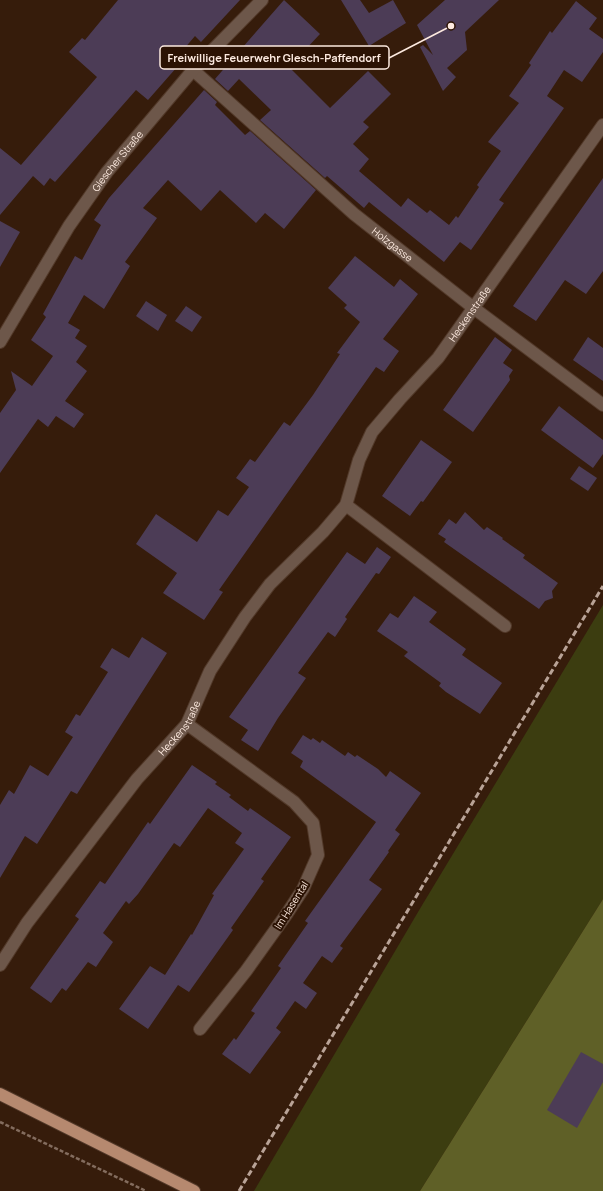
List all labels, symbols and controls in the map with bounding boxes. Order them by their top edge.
callout: Freiwillige Feuerwehr Glesch-Paffendorf [160,46,389,69]
text: Freiwillige Feuerwehr Glesch-Paffendorf [167,50,381,65]
street label: Glescher Straße [88,127,146,194]
street label: Holzgasse [369,224,416,265]
street label: Heckenstraße [445,283,494,344]
street label: Heckenstraße [155,698,203,758]
street label: Im Hasental [271,878,311,932]

